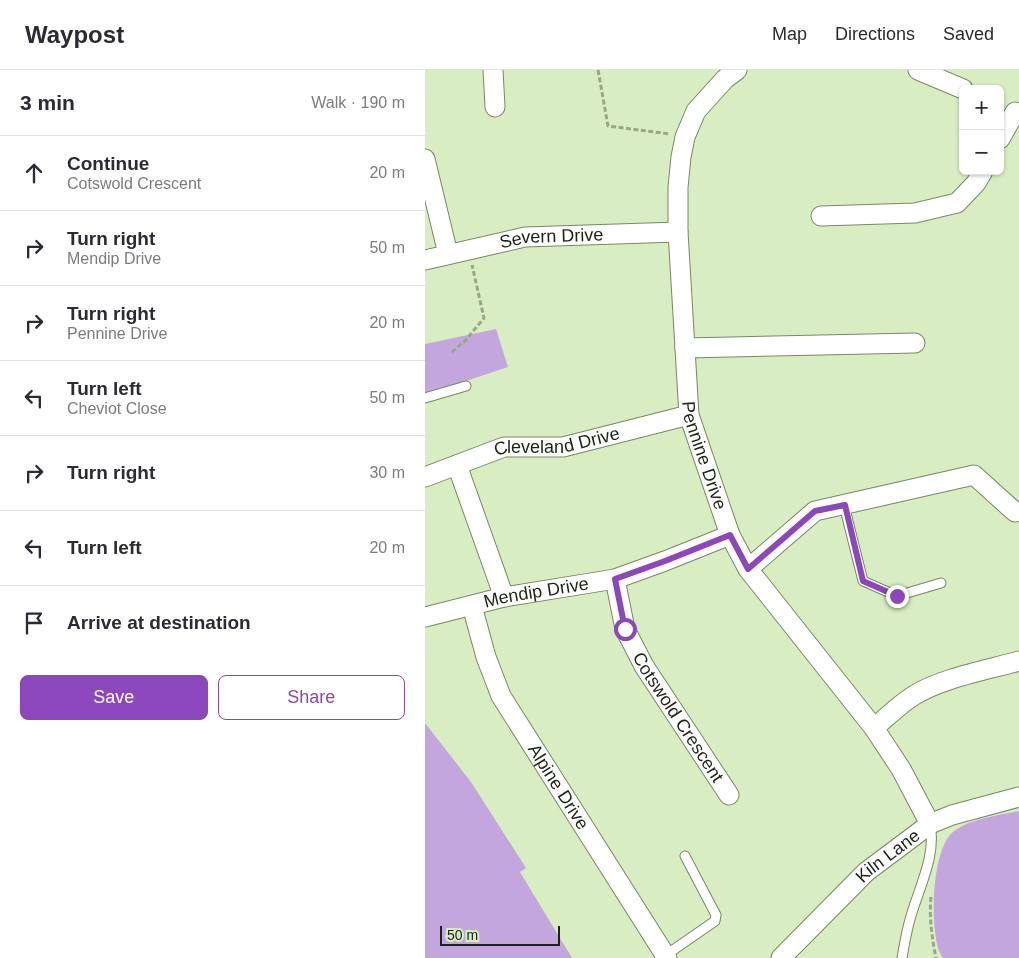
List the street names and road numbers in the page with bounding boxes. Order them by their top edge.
street label: Severn Drive [498,224,604,252]
street label: Pennine Drive [678,401,731,512]
street label: Cleveland Drive [491,423,622,460]
street label: Mendip Drive [482,573,590,612]
street label: Cotswold Crescent [629,649,728,786]
street label: Alpine Drive [524,740,593,833]
street label: Kiln Lane [852,825,924,886]

